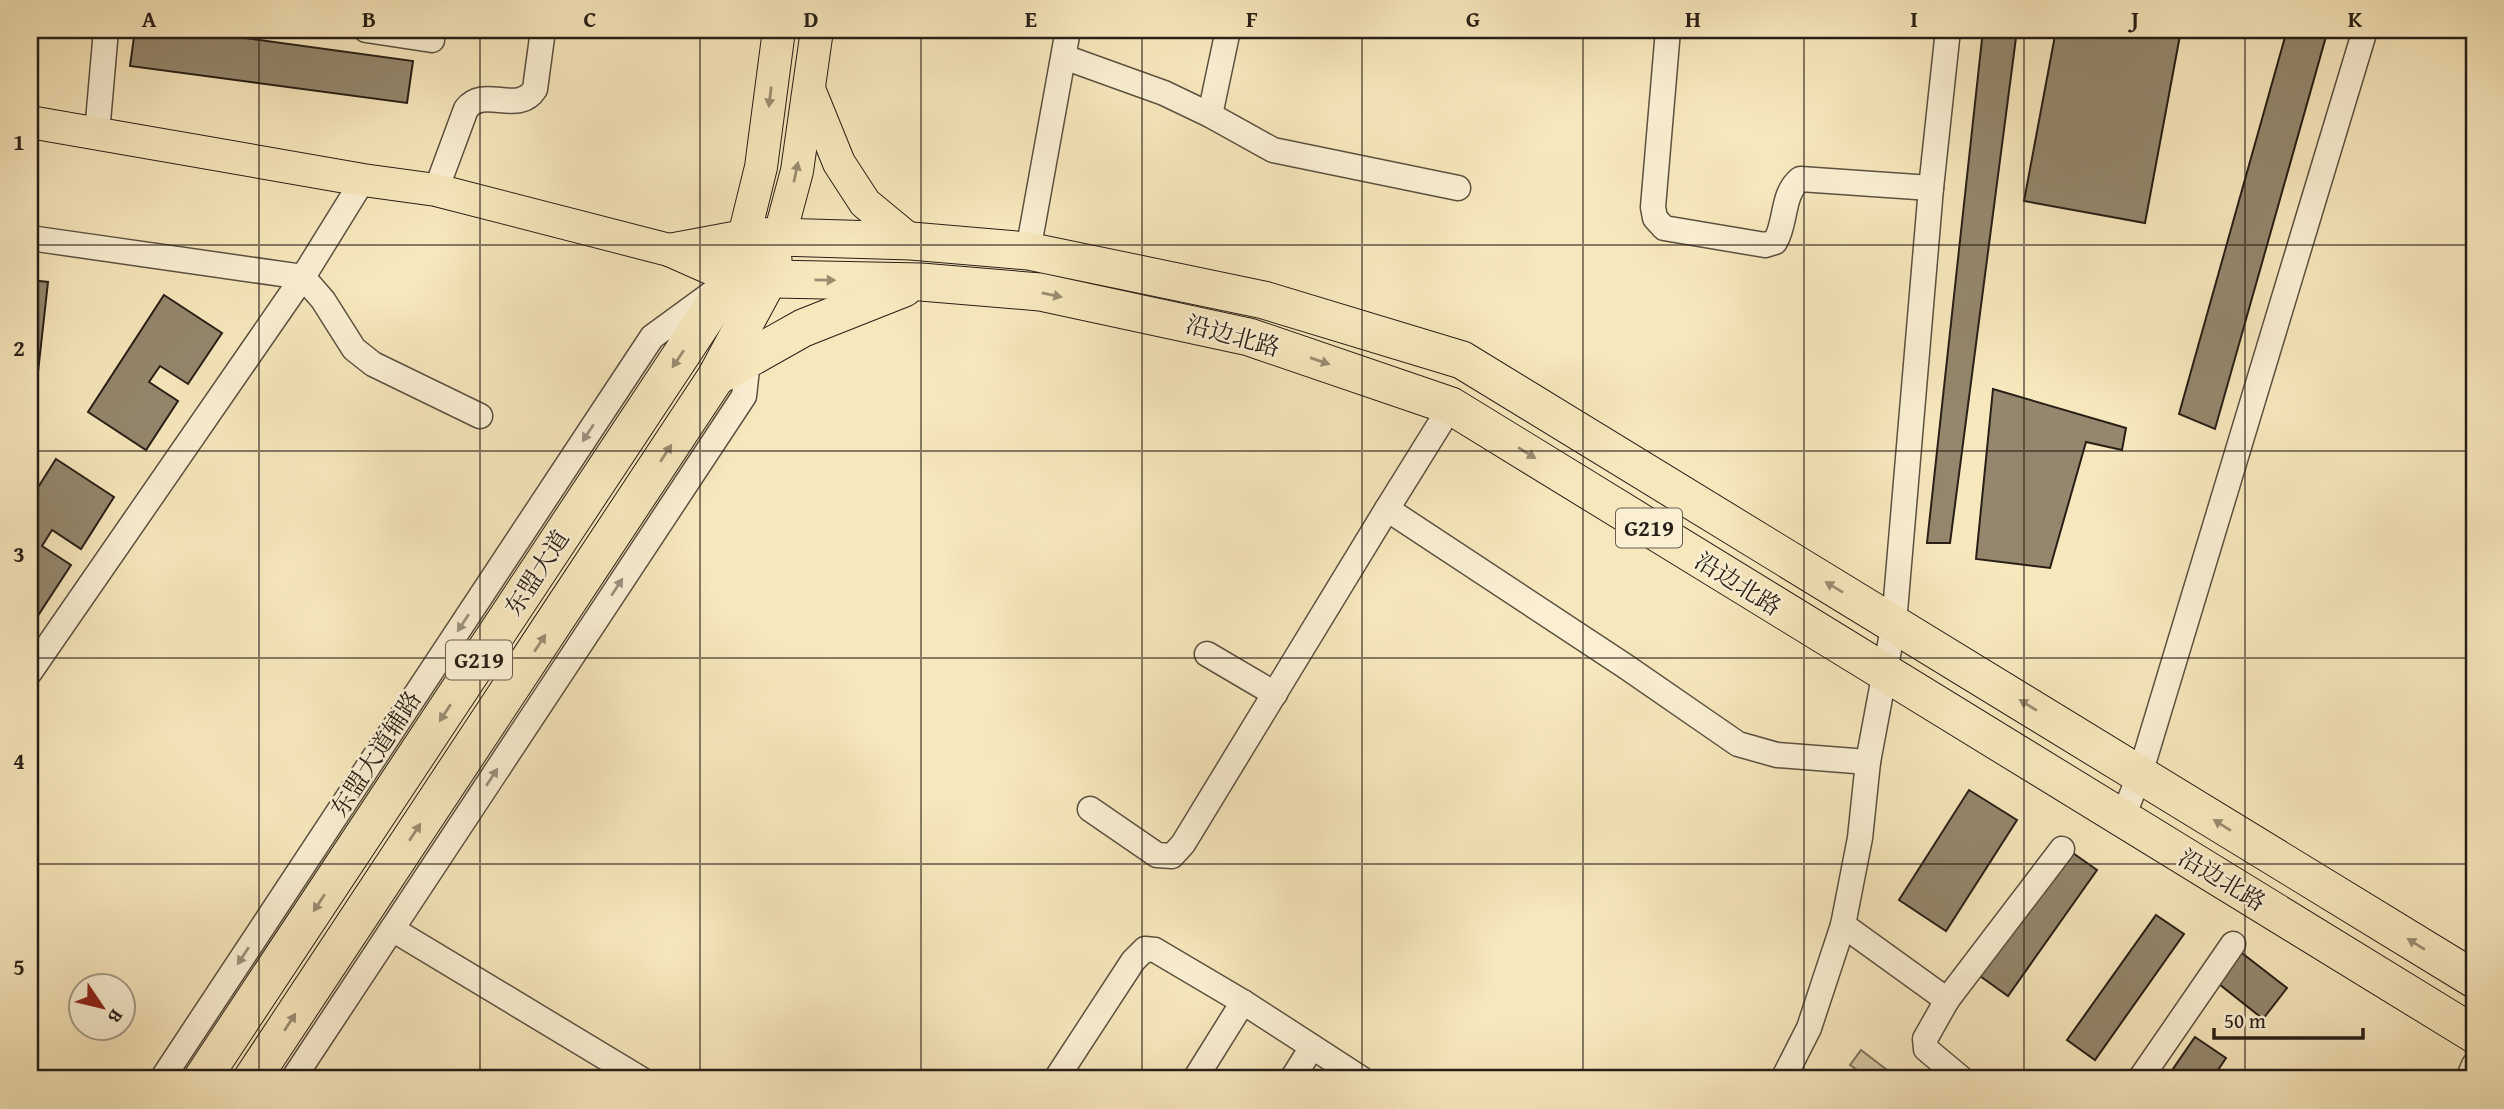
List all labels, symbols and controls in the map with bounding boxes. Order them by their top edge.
text: A [142,2,157,35]
text: B [362,2,376,35]
text: C [583,2,597,35]
text: D [804,2,819,35]
text: E [1025,2,1037,35]
text: F [1246,2,1258,35]
text: G [1466,2,1480,35]
text: H [1685,2,1701,35]
text: I [1910,2,1918,35]
text: J [2127,2,2139,35]
text: K [2348,2,2363,35]
one-way arrow [765,87,776,109]
text: 1 [13,125,25,158]
one-way arrow [791,161,802,183]
one-way arrow [814,275,836,286]
one-way arrow [1041,289,1063,300]
street label: 沿边北路 [1182,306,1284,365]
text: 2 [13,331,25,364]
one-way arrow [672,350,685,369]
one-way arrow [1309,356,1330,367]
one-way arrow [582,423,595,443]
one-way arrow [659,443,672,463]
one-way arrow [1517,447,1536,459]
road number: G219 [1616,508,1682,548]
street label: 东盟大道 [496,523,577,623]
text: 3 [13,537,25,570]
street label: 沿边北路 [1688,543,1788,624]
one-way arrow [611,577,624,597]
one-way arrow [1825,580,1844,593]
one-way arrow [456,614,470,632]
one-way arrow [534,633,547,652]
road number: G219 [446,640,512,680]
street label: 东盟大道辅路 [322,684,429,824]
one-way arrow [2019,699,2038,712]
one-way arrow [438,703,451,723]
text: 4 [13,744,25,777]
one-way arrow [485,768,499,786]
one-way arrow [2213,818,2232,831]
one-way arrow [408,823,421,842]
street label: 沿边北路 [2172,840,2272,919]
one-way arrow [313,893,326,912]
one-way arrow [2407,937,2426,950]
one-way arrow [236,947,250,965]
text: 5 [13,950,25,983]
north arrow [66,972,136,1042]
scale bar [2214,997,2362,1041]
text: B [101,1004,131,1030]
text: 50 m [2224,1005,2266,1036]
one-way arrow [283,1013,296,1032]

